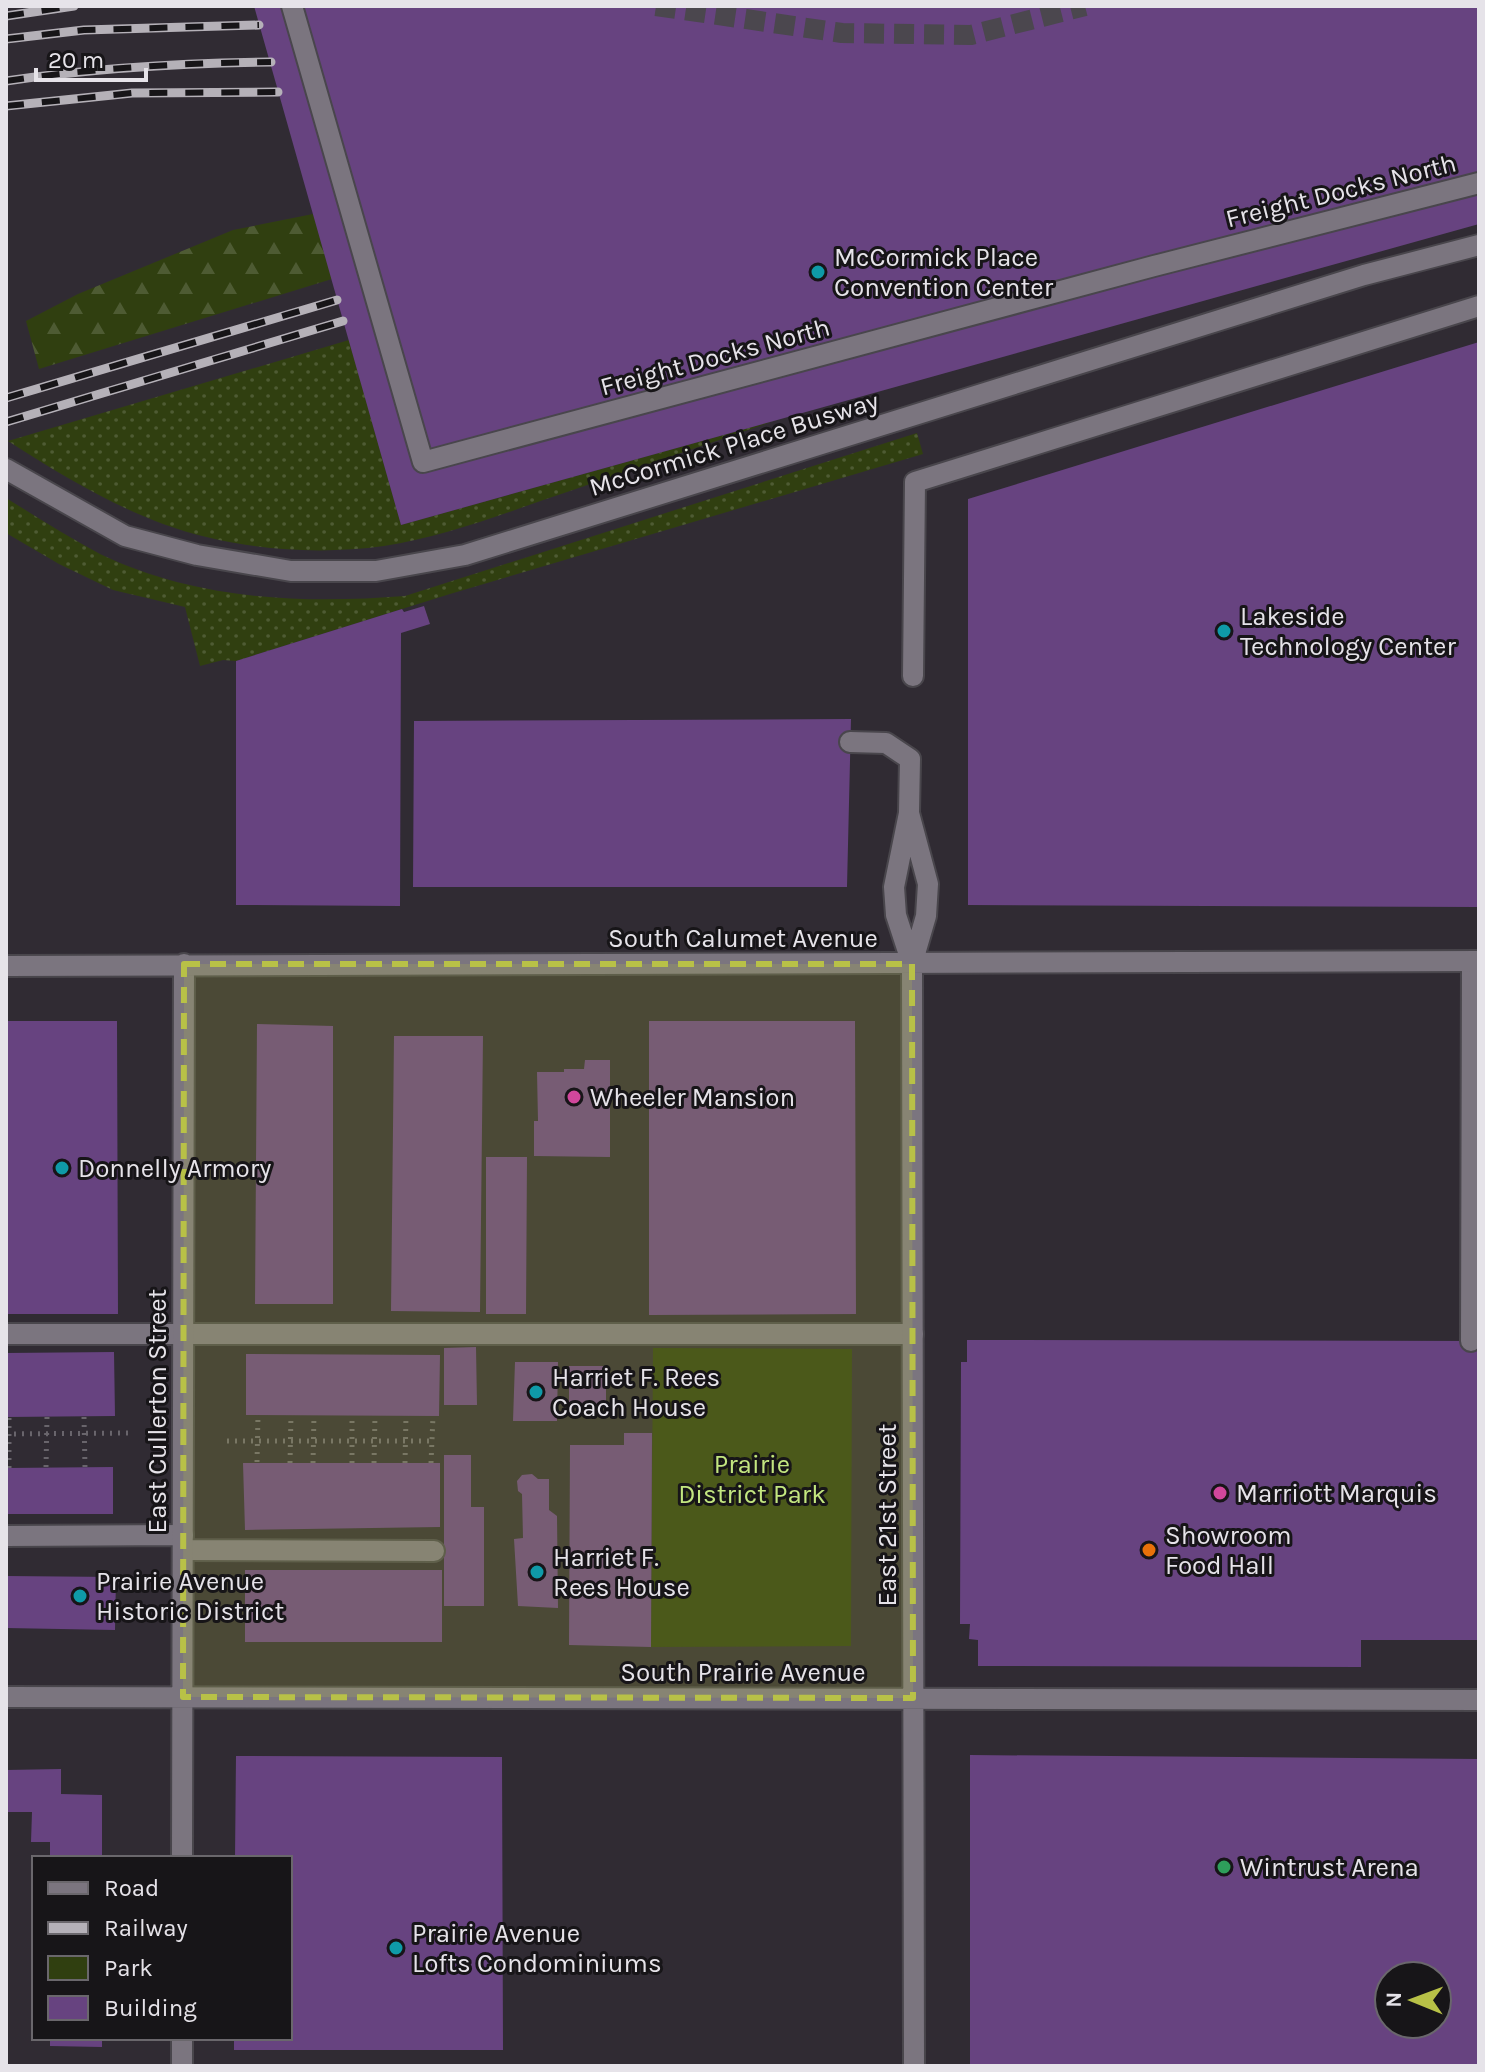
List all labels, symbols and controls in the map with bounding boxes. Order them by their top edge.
scale bar [36,32,146,82]
text: 20 m [48,46,104,74]
street label: Freight Docks North [1222,147,1460,235]
place label: McCormick Place Convention Center [834,242,1054,303]
marker: McCormick Place Convention Center [809,263,827,281]
street label: Freight Docks North [597,311,833,403]
street label: McCormick Place Busway [586,385,882,503]
place label: Lakeside Technology Center [1240,601,1456,662]
marker: Lakeside Technology Center [1215,622,1233,640]
street label: South Calumet Avenue [608,923,878,954]
place label: Wheeler Mansion [590,1082,795,1113]
marker: Wheeler Mansion [565,1088,583,1106]
place label: Donnelly Armory [78,1153,271,1184]
marker: Donnelly Armory [53,1159,71,1177]
street label: East Cullerton Street [142,1288,173,1533]
place label: Harriet F. Rees Coach House [552,1362,720,1423]
marker: Harriet F. Rees Coach House [527,1383,545,1401]
street label: East 21st Street [872,1423,903,1607]
park label: Prairie District Park [678,1449,826,1510]
place label: Marriott Marquis [1236,1478,1437,1509]
marker: Marriott Marquis [1211,1484,1229,1502]
place label: Showroom Food Hall [1165,1520,1292,1581]
marker: Showroom Food Hall [1140,1541,1158,1559]
place label: Harriet F. Rees House [553,1542,690,1603]
marker: Harriet F. Rees House [528,1563,546,1581]
place label: Prairie Avenue Historic District [96,1566,284,1627]
marker: Prairie Avenue Historic District [71,1587,89,1605]
street label: South Prairie Avenue [620,1657,866,1688]
place label: Wintrust Arena [1240,1852,1419,1883]
legend [32,1856,292,2040]
marker: Wintrust Arena [1215,1858,1233,1876]
text: Road [104,1874,159,1902]
text: Railway [104,1914,188,1942]
place label: Prairie Avenue Lofts Condominiums [412,1918,662,1979]
marker: Prairie Avenue Lofts Condominiums [387,1939,405,1957]
text: Park [104,1954,153,1982]
north arrow [1373,1960,1453,2040]
text: N [1381,1992,1407,2008]
text: Building [104,1994,197,2022]

